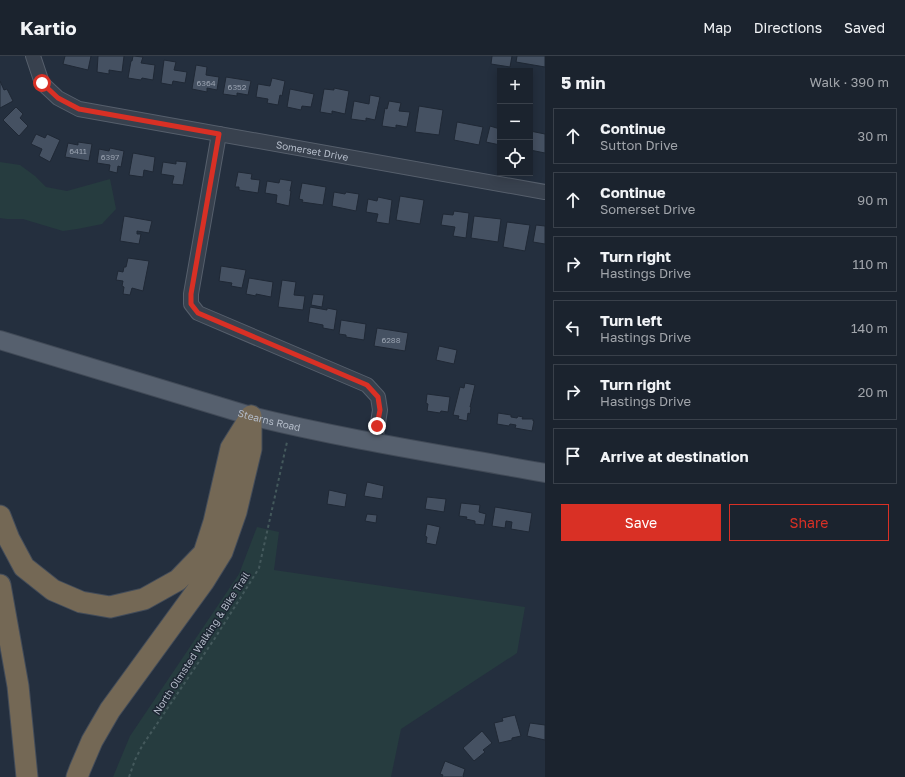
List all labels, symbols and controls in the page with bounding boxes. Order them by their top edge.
text: Kartio [20,16,77,39]
text: Map [703,19,732,36]
text: Directions [754,19,822,36]
text: Saved [844,19,885,36]
map controls [497,68,533,176]
button: + [497,68,533,104]
text: 5 min [561,72,605,93]
route start [33,74,51,92]
text: Walk · 390 m [810,74,889,90]
house number: 6364 [196,78,216,88]
house number: 6352 [228,82,247,92]
button: − [497,104,533,140]
text: Continue [600,119,666,137]
icon: ahead [562,125,584,147]
text: 30 m [858,128,888,144]
text: Sutton Drive [600,137,678,153]
street label: Somerset Drive [275,138,350,163]
button: locate [497,140,533,176]
house number: 6411 [69,146,87,156]
house number: 6397 [101,152,119,162]
text: Continue [600,183,666,201]
icon: ahead [562,189,584,211]
text: 90 m [857,192,888,208]
text: Somerset Drive [600,201,695,217]
text: Turn right [600,247,671,265]
icon: right [562,253,584,275]
text: 110 m [853,256,888,272]
text: Hastings Drive [600,265,691,281]
text: Turn left [600,311,662,329]
icon: left [562,317,584,339]
text: 140 m [851,320,888,336]
text: Hastings Drive [600,329,691,345]
house number: 6288 [381,335,401,345]
text: Turn right [600,375,671,393]
icon: right [562,381,584,403]
text: 20 m [858,384,888,400]
text: Hastings Drive [600,393,691,409]
street label: Stearns Road [237,406,302,433]
route end [368,417,386,435]
icon: arrive [562,445,584,467]
text: Arrive at destination [600,447,749,465]
button: Save [561,504,721,541]
button: Share [729,504,889,541]
street label: North Olmsted Walking & Bike Trail [150,569,252,717]

